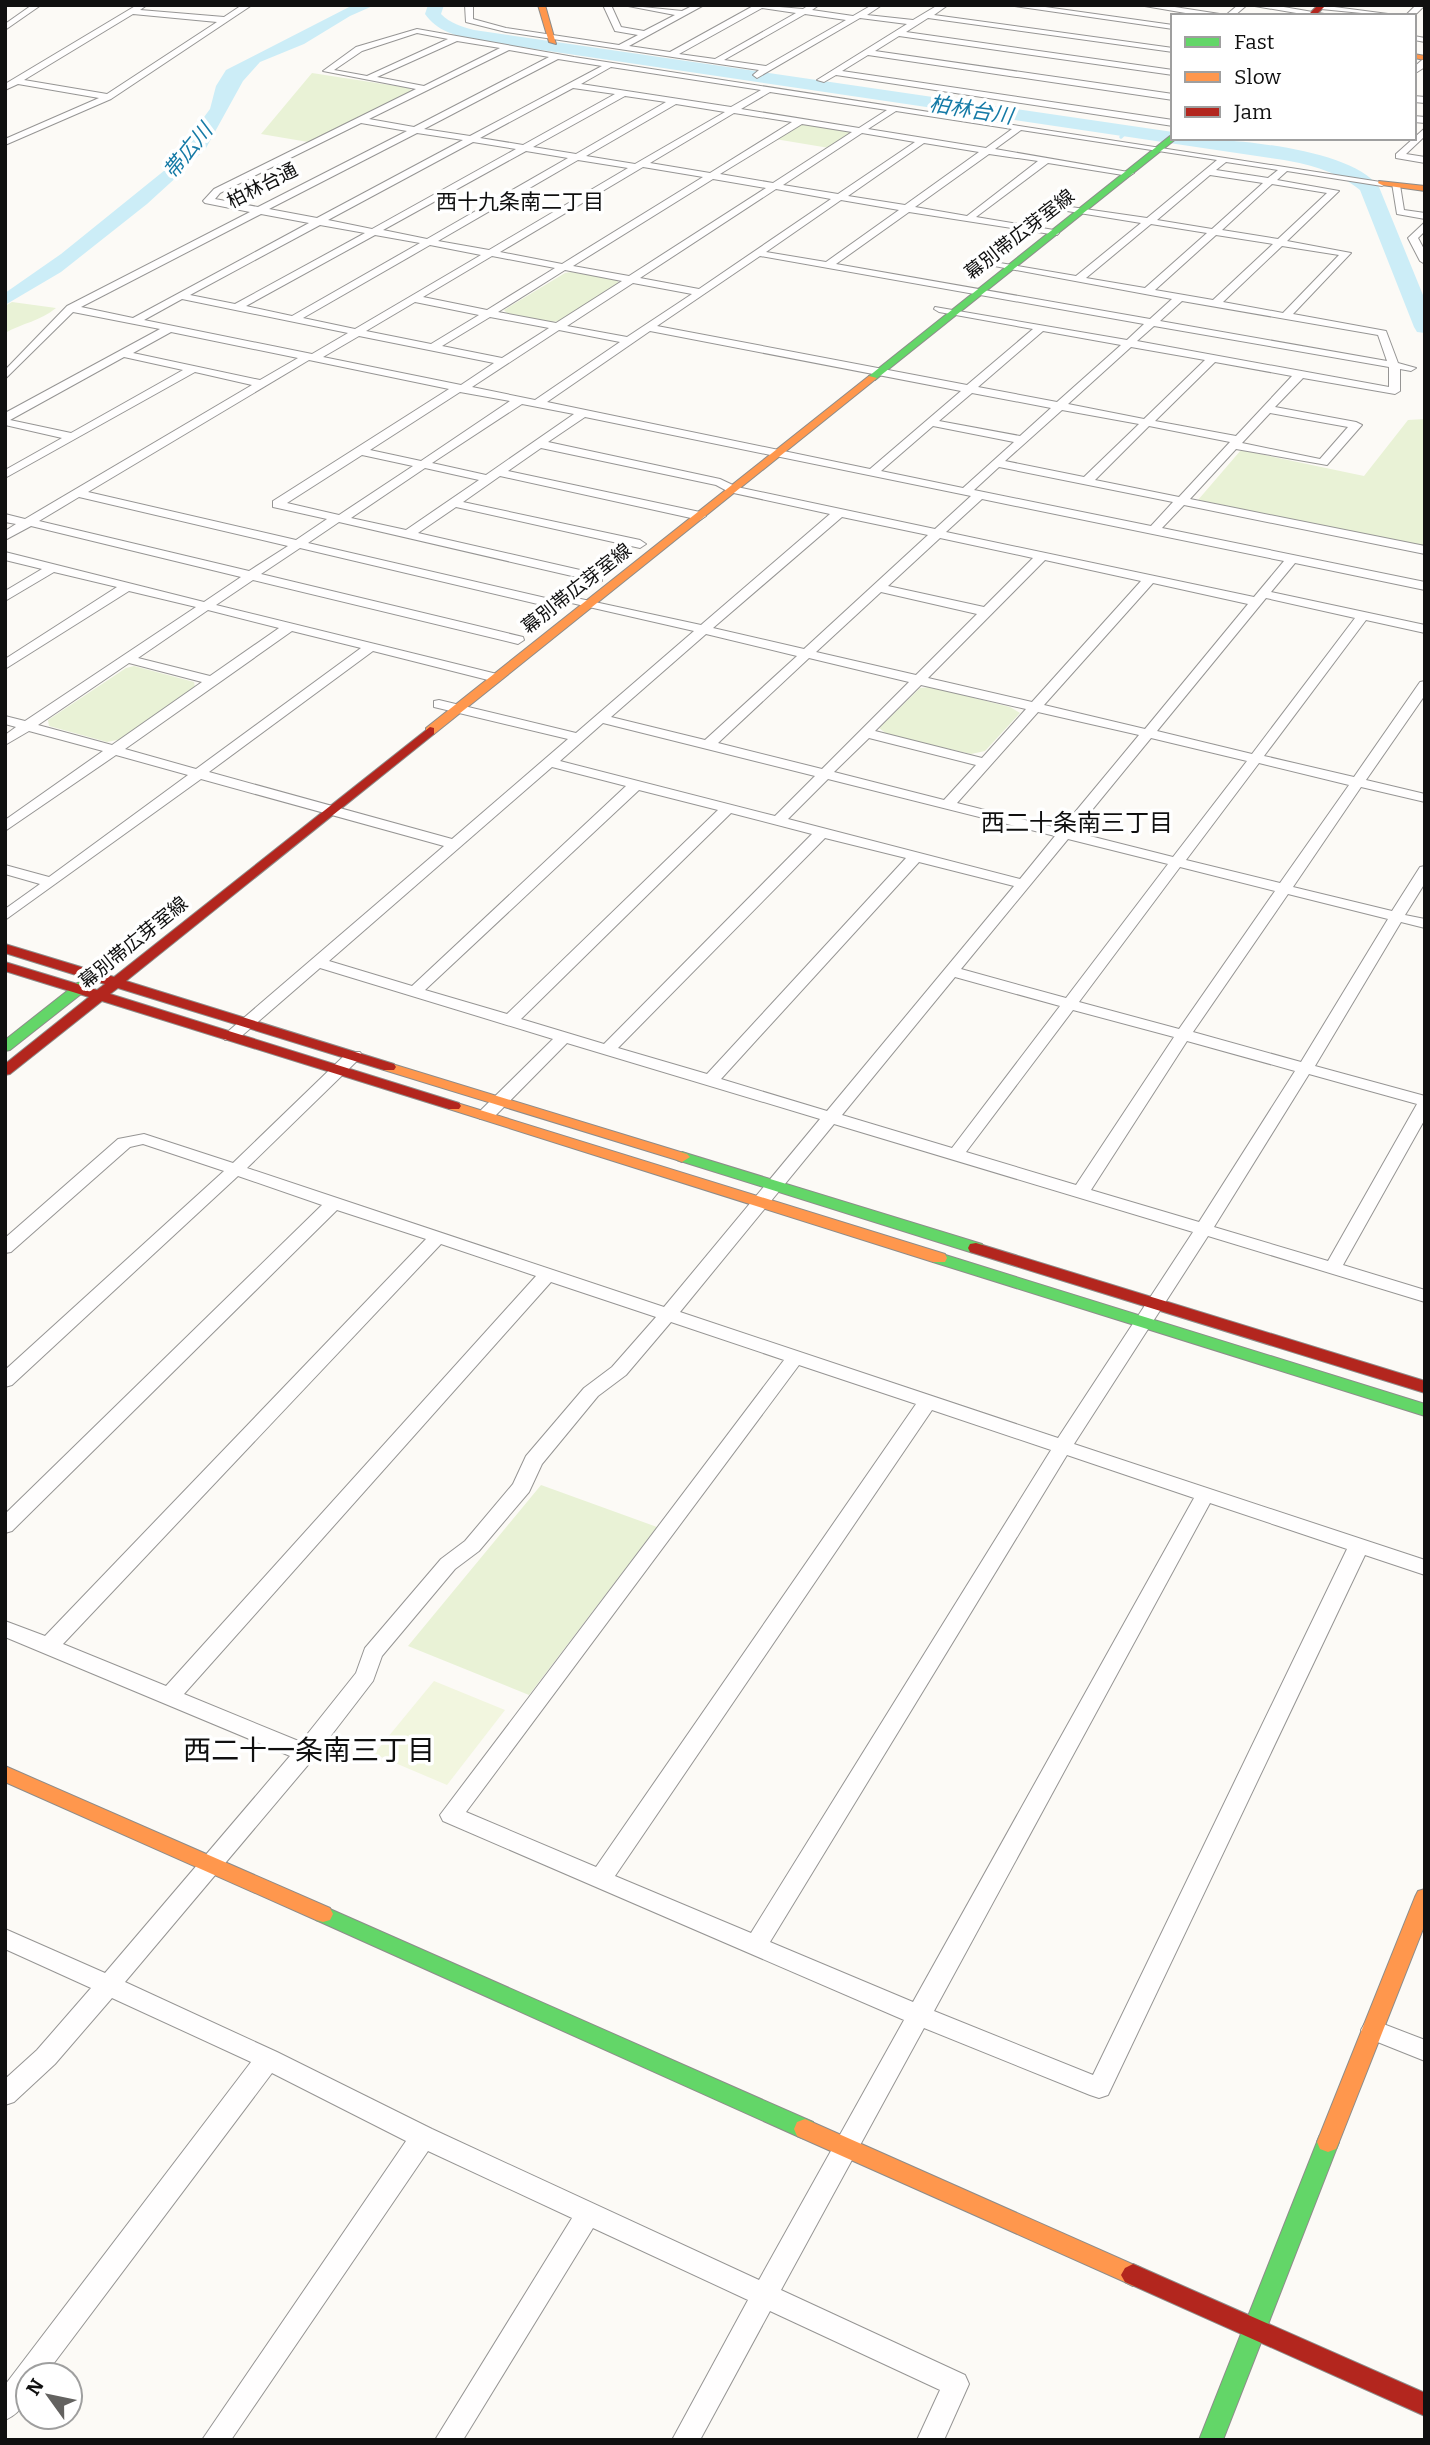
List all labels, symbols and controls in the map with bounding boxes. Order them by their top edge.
legend [1171,14,1416,140]
text: Fast [1234,29,1275,55]
text: Slow [1234,64,1281,90]
water label: 柏林台川 [927,91,1016,130]
text: Jam [1233,99,1272,125]
water label: 帯広川 [158,117,219,184]
street label: 柏林台通 [223,158,301,213]
street label: 幕別帯広芽室線 [960,184,1079,284]
district label: 西十九条南二丁目 [436,189,604,215]
street label: 幕別帯広芽室線 [517,538,636,638]
district label: 西二十条南三丁目 [981,809,1173,837]
street label: 幕別帯広芽室線 [74,892,192,993]
district label: 西二十一条南三丁目 [183,1734,435,1767]
north arrow [14,2361,84,2431]
text: N [22,2374,49,2399]

